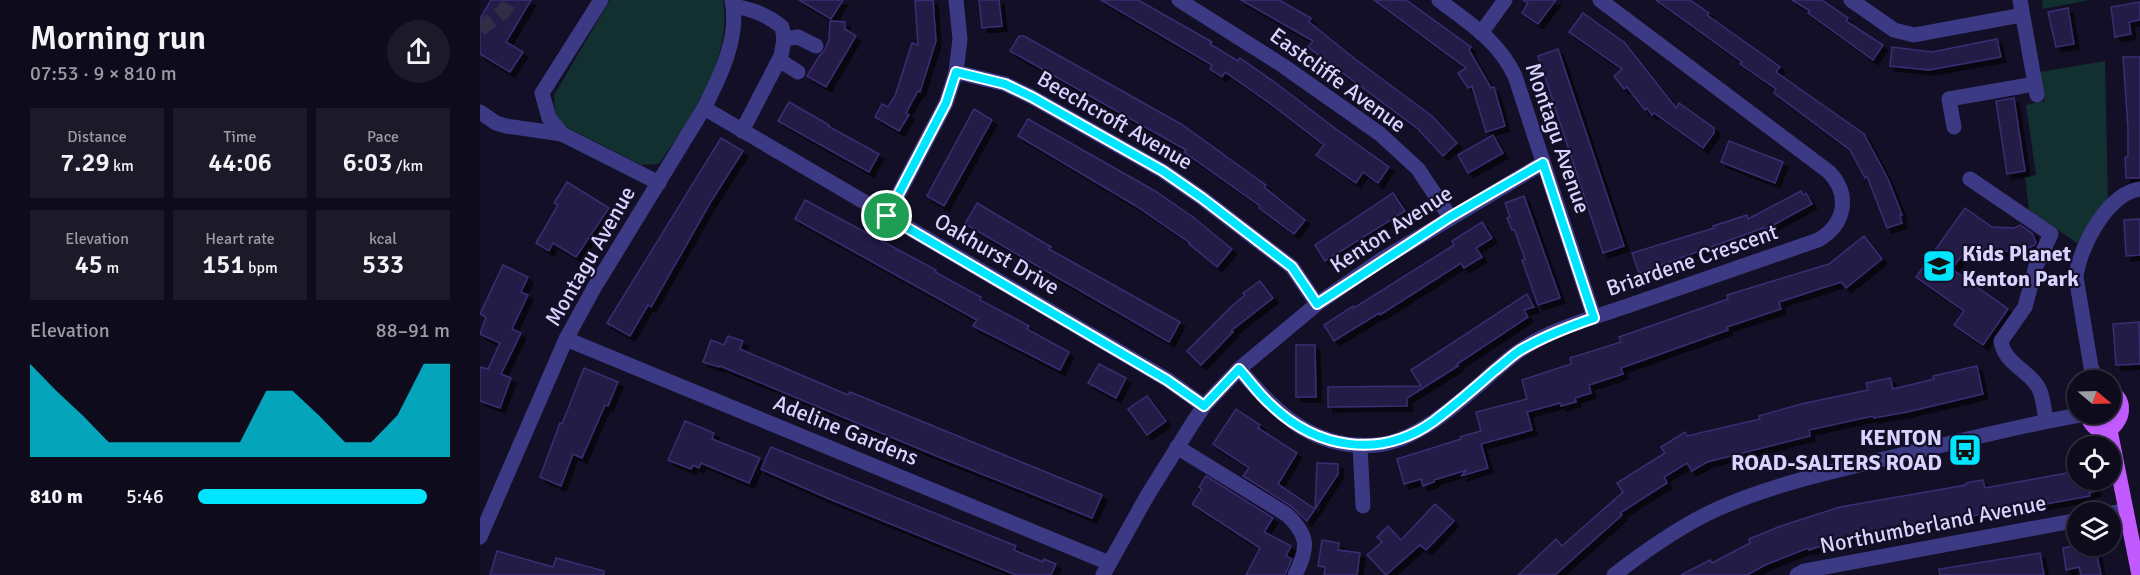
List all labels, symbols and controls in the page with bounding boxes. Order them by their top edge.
text: Morning run [30,18,206,59]
button: share [387,20,450,83]
street label: Eastcliffe Avenue [1265,22,1411,138]
street label: Montagu Avenue [1520,59,1596,217]
text: 07:53 · 9 × 810 m [30,61,177,86]
street label: Beechcroft Avenue [1032,65,1198,175]
text: Distance [67,127,127,147]
text: Time [224,127,256,147]
text: Pace [367,127,399,147]
text: 7.29 [60,147,109,179]
text: 44:06 [208,147,272,179]
text: 6:03 [343,147,392,179]
text: km [109,156,134,176]
text: /km [392,156,423,176]
street label: Kenton Avenue [1325,179,1457,279]
street label: Montagu Avenue [539,181,641,331]
pin [861,190,912,241]
icon: arrive [870,199,903,232]
street label: Oakhurst Drive [930,207,1064,301]
street label: Briardene Crescent [1603,218,1782,302]
text: Elevation [65,229,129,249]
text: Heart rate [205,229,275,249]
text: kcal [369,229,397,249]
place label: Kids Planet Kenton Park [1962,240,2079,292]
school or university icon: Kids Planet Kenton Park [1921,248,1957,284]
text: 45 [75,249,103,281]
text: 151 [202,249,244,281]
text: 533 [362,249,404,281]
text: m [103,258,119,278]
text: bpm [244,258,278,278]
text: Elevation [30,318,110,343]
text: 88–91 m [376,318,450,343]
north arrow [2067,370,2121,424]
map controls [2067,370,2121,556]
street label: Adeline Gardens [770,389,922,471]
place label: KENTON ROAD-SALTERS ROAD [1731,424,1942,476]
bus stop icon: KENTON ROAD-SALTERS ROAD [1947,432,1983,468]
button: locate [2067,436,2121,490]
text: 810 m [30,484,83,509]
text: 5:46 [126,484,164,509]
street label: Northumberland Avenue [1818,489,2048,559]
button: layers [2067,502,2121,556]

